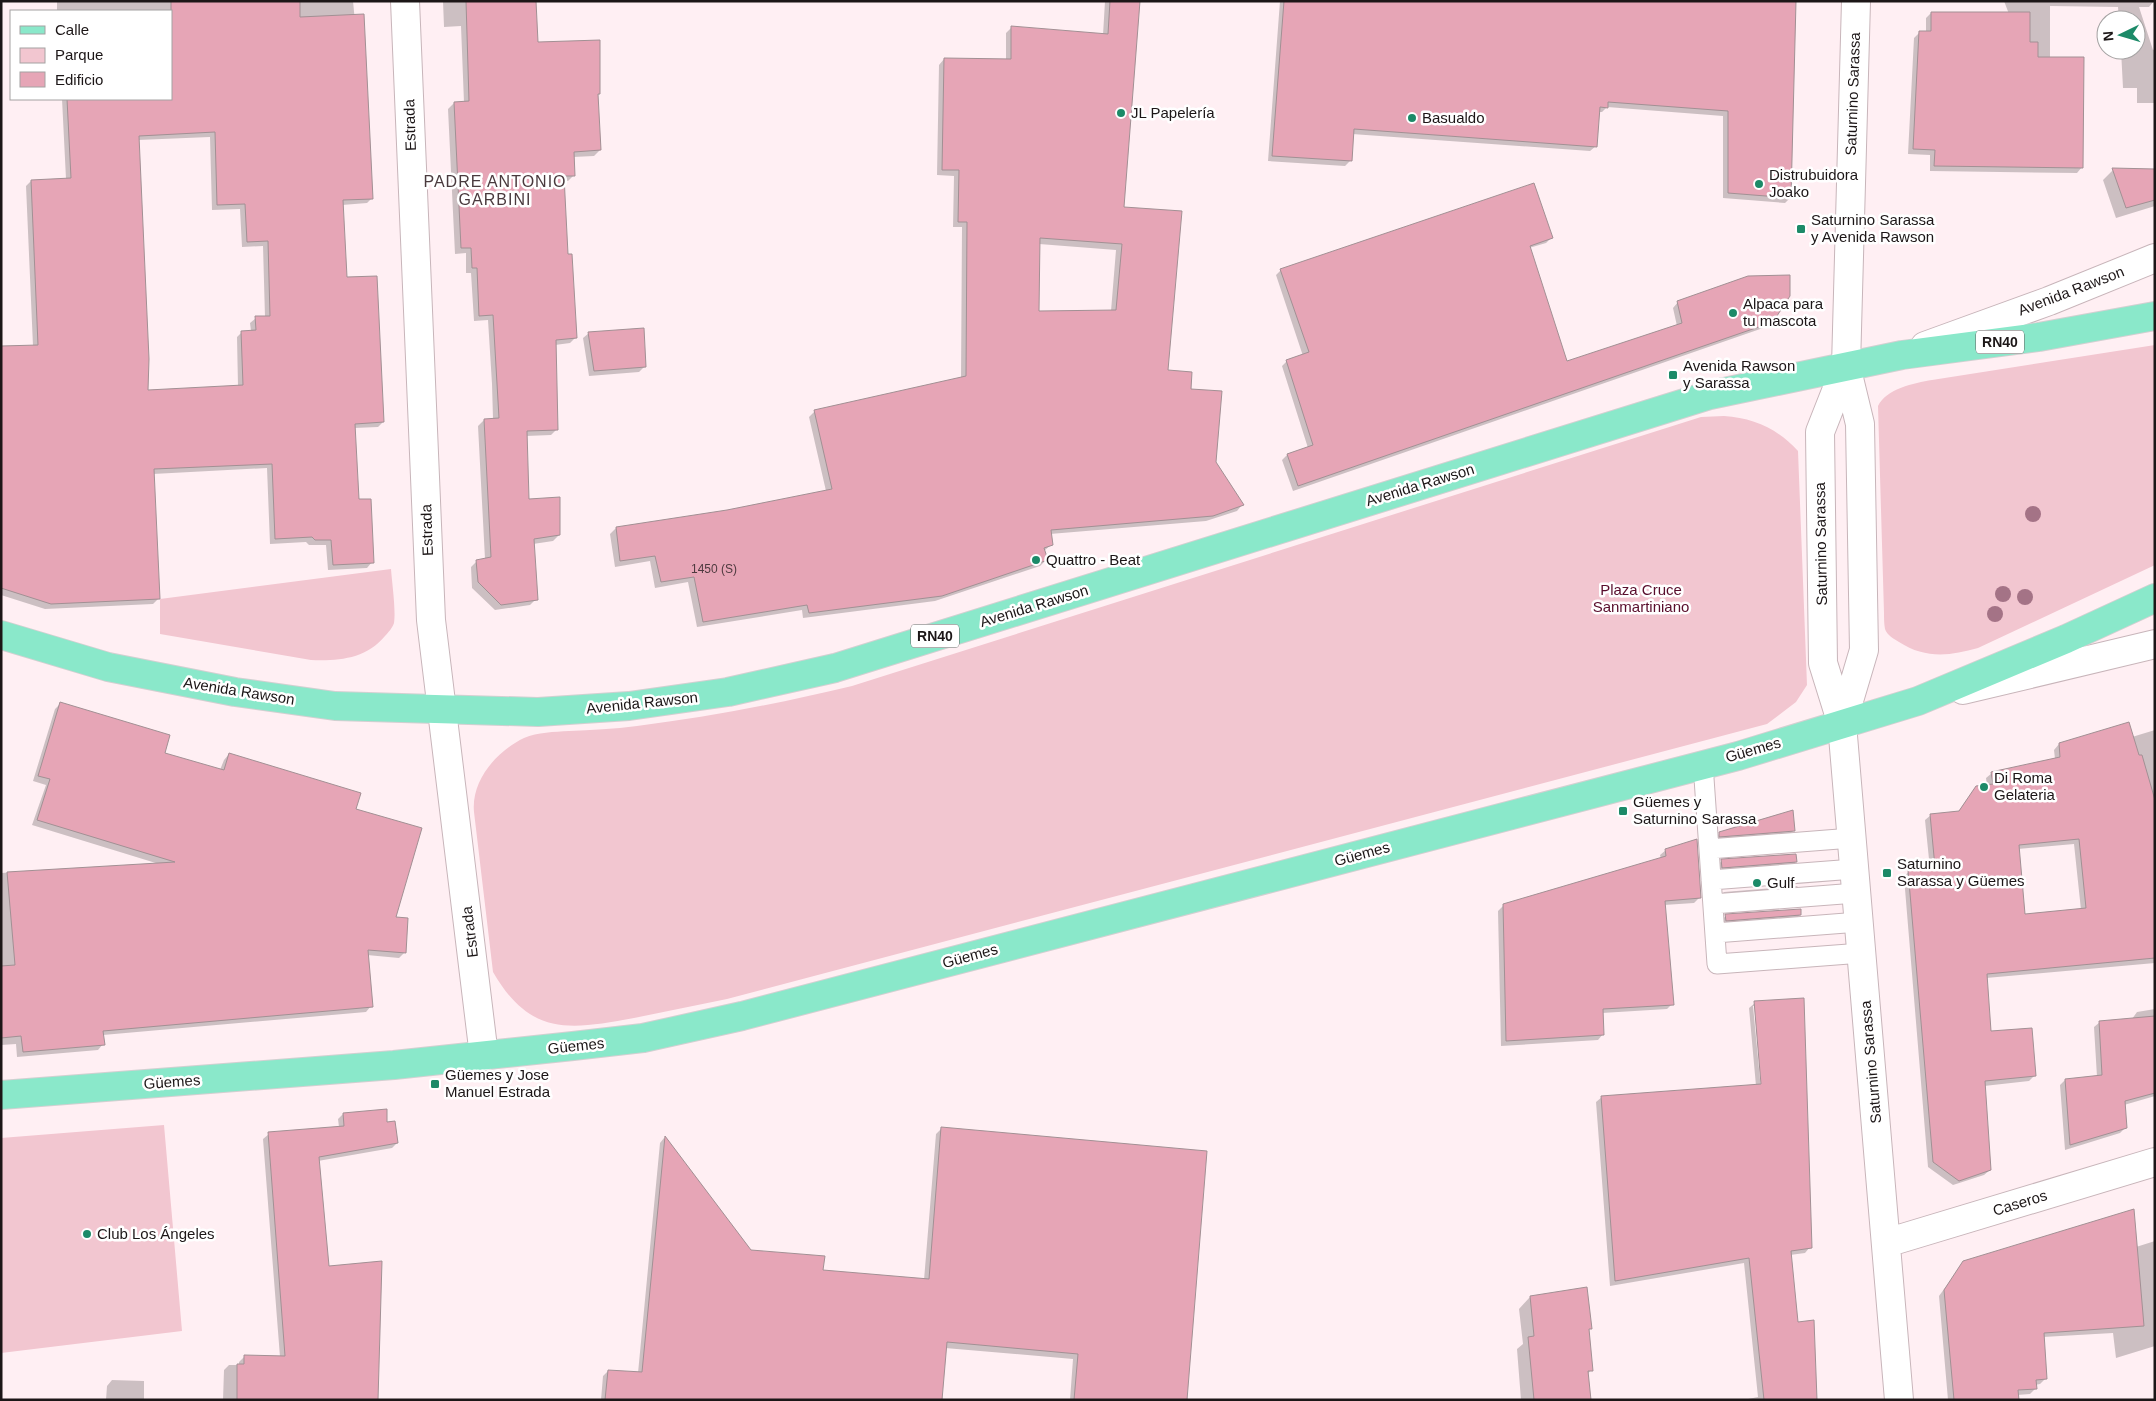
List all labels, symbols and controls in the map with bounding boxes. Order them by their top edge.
legend [10,10,172,100]
north arrow [2096,10,2146,60]
text: Calle [55,21,89,38]
text: N [2100,30,2116,42]
street label: Saturnino Sarassa [1842,31,1863,156]
text: Parque [55,46,103,63]
text: Edificio [55,71,103,88]
street label: Estrada [400,98,419,151]
place label: JL Papelería [1131,104,1215,121]
marker: JL Papelería [1115,107,1127,119]
place label: Basualdo [1422,109,1485,126]
marker: Basualdo [1406,112,1418,124]
place label: Distrubuidora Joako [1769,166,1859,200]
district label: PADRE ANTONIO GARBINI [423,173,567,208]
marker: Distrubuidora Joako [1753,178,1765,190]
place label: Saturnino Sarassa y Avenida Rawson [1811,211,1935,245]
marker: Saturnino Sarassa y Avenida Rawson [1795,223,1807,235]
street label: Avenida Rawson [2015,262,2126,319]
place label: Alpaca para tu mascota [1743,295,1824,329]
marker: Alpaca para tu mascota [1727,307,1739,319]
road number: RN40 [1976,331,2024,354]
place label: Avenida Rawson y Sarassa [1683,357,1795,391]
marker: Avenida Rawson y Sarassa [1667,369,1679,381]
street label: Avenida Rawson [1364,460,1476,509]
street label: Saturnino Sarassa [1811,482,1830,606]
street label: Estrada [417,503,436,556]
place label: Quattro - Beat [1046,551,1141,568]
marker: Quattro - Beat [1030,554,1042,566]
house number: 1450 (S) [691,562,737,576]
street label: Avenida Rawson [978,581,1090,630]
park label: Plaza Cruce Sanmartiniano [1593,581,1689,615]
road number: RN40 [911,624,959,648]
street label: Avenida Rawson [182,673,296,708]
street label: Avenida Rawson [585,688,699,717]
street label: Güemes [1723,734,1782,766]
place label: Di Roma Gelateria [1994,769,2056,803]
marker: Di Roma Gelateria [1978,781,1990,793]
place label: Güemes y Saturnino Sarassa [1633,793,1757,827]
marker: Güemes y Saturnino Sarassa [1617,805,1629,817]
street label: Güemes [1332,838,1391,869]
place label: Saturnino Sarassa y Güemes [1897,855,2025,889]
marker: Saturnino Sarassa y Güemes [1881,867,1893,879]
place label: Gulf [1767,874,1795,891]
marker: Gulf [1751,877,1763,889]
street label: Estrada [458,905,481,959]
street label: Güemes [940,940,999,971]
street label: Saturnino Sarassa [1857,999,1884,1124]
street label: Güemes [547,1034,605,1057]
place label: Güemes y Jose Manuel Estrada [445,1066,551,1100]
street label: Güemes [143,1071,201,1092]
marker: Güemes y Jose Manuel Estrada [429,1078,441,1090]
street label: Caseros [1991,1186,2049,1219]
place label: Club Los Ángeles [97,1225,215,1242]
marker: Club Los Ángeles [81,1228,93,1240]

